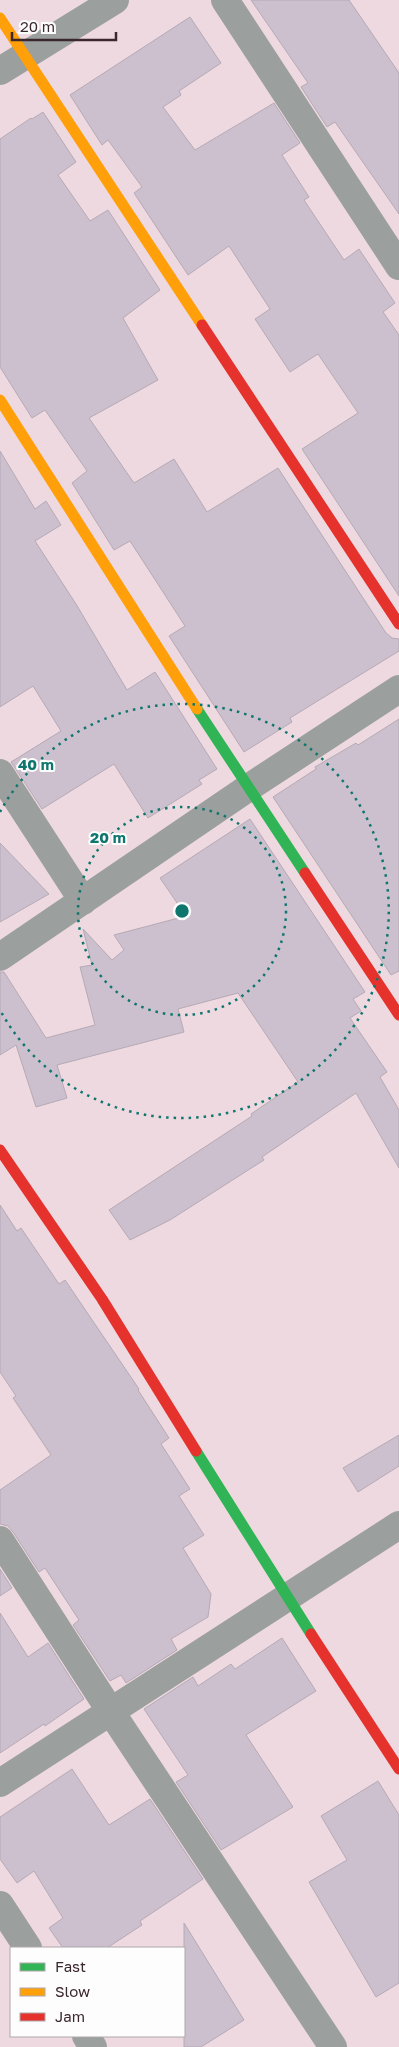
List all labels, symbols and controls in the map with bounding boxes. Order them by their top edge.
scale bar [12,10,116,42]
text: 20 m [20,17,55,35]
text: 40 m [18,755,54,773]
text: 20 m [90,828,126,846]
centre of rings [173,902,191,920]
legend [10,1947,185,2037]
text: Fast [55,1957,86,1975]
text: Slow [55,1982,90,2000]
text: Jam [55,2007,85,2025]

